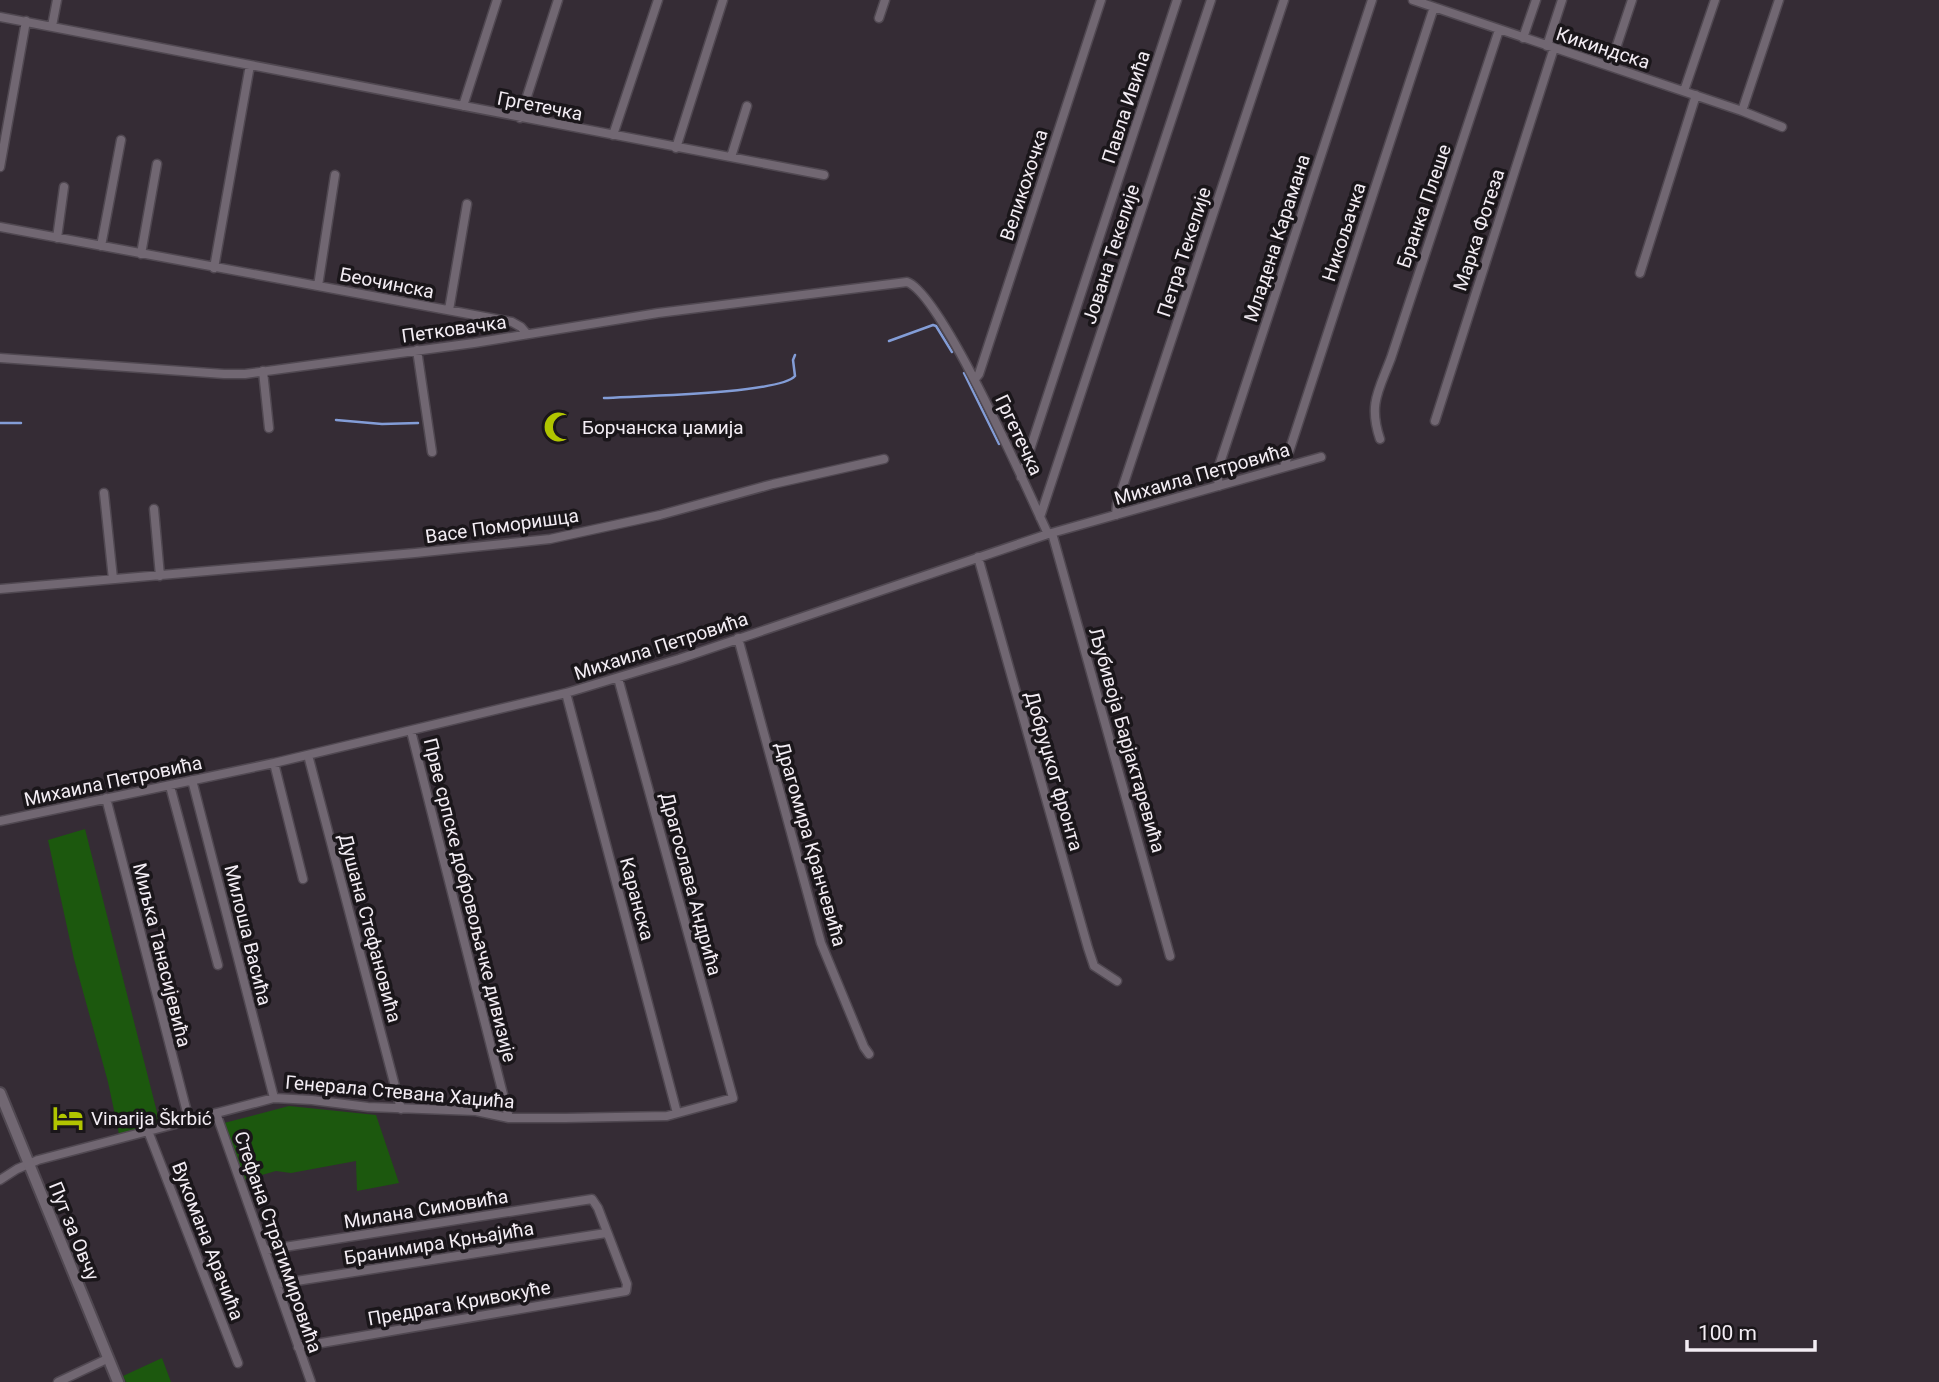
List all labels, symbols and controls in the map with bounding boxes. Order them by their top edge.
street label: Кикиндска [1553,22,1653,74]
street label: Павла Ивића [1097,48,1155,166]
street label: Гргетечка [495,86,585,126]
street label: Великохочка [995,126,1053,244]
street label: Бранка Плеше [1392,141,1456,271]
street label: Младена Карамана [1239,151,1315,325]
street label: Марка Фотеза [1448,166,1510,294]
street label: Никољачка [1317,180,1371,284]
street label: Јована Текелије [1078,181,1144,327]
street label: Петра Текелије [1152,184,1216,320]
street label: Беочинска [338,263,436,303]
street label: Петковачка [400,310,508,348]
street label: Гргетечка [990,391,1048,479]
mosque icon: Борчанска џамија [542,410,576,444]
place label: Борчанска џамија [582,416,744,439]
street label: Михаила Петровића [1112,438,1292,510]
street label: Васе Поморишца [424,504,580,548]
street label: Михаила Петровића [571,607,751,685]
street label: Љубивоја Барјактаревића [1084,625,1170,855]
street label: Добруџког фронта [1020,688,1088,854]
street label: Прве српске добровољачке дивизије [419,736,521,1064]
street label: Драгомира Кранчевића [771,739,851,949]
street label: Михаила Петровића [22,751,204,811]
street label: Драгослава Андрића [655,790,727,978]
street label: Душана Стефановића [334,831,406,1025]
street label: Каранска [615,855,659,943]
street label: Миљка Танасијевића [128,861,196,1049]
street label: Милоша Васића [219,862,277,1008]
street label: Генерала Стевана Хаџића [284,1071,516,1113]
hotel icon: Vinarija Škrbić [51,1101,85,1135]
place label: Vinarija Škrbić [91,1107,212,1130]
street label: Стефана Стратимировића [229,1128,327,1356]
street label: Вукомана Арачића [167,1158,249,1324]
street label: Пут за Овчу [44,1178,104,1284]
street label: Милана Симовића [342,1185,510,1233]
street label: Бранимира Крњајића [343,1217,535,1269]
street label: Предрага Кривокуће [366,1276,552,1330]
scale bar [1687,1308,1815,1352]
text: 100 m [1698,1321,1757,1345]

